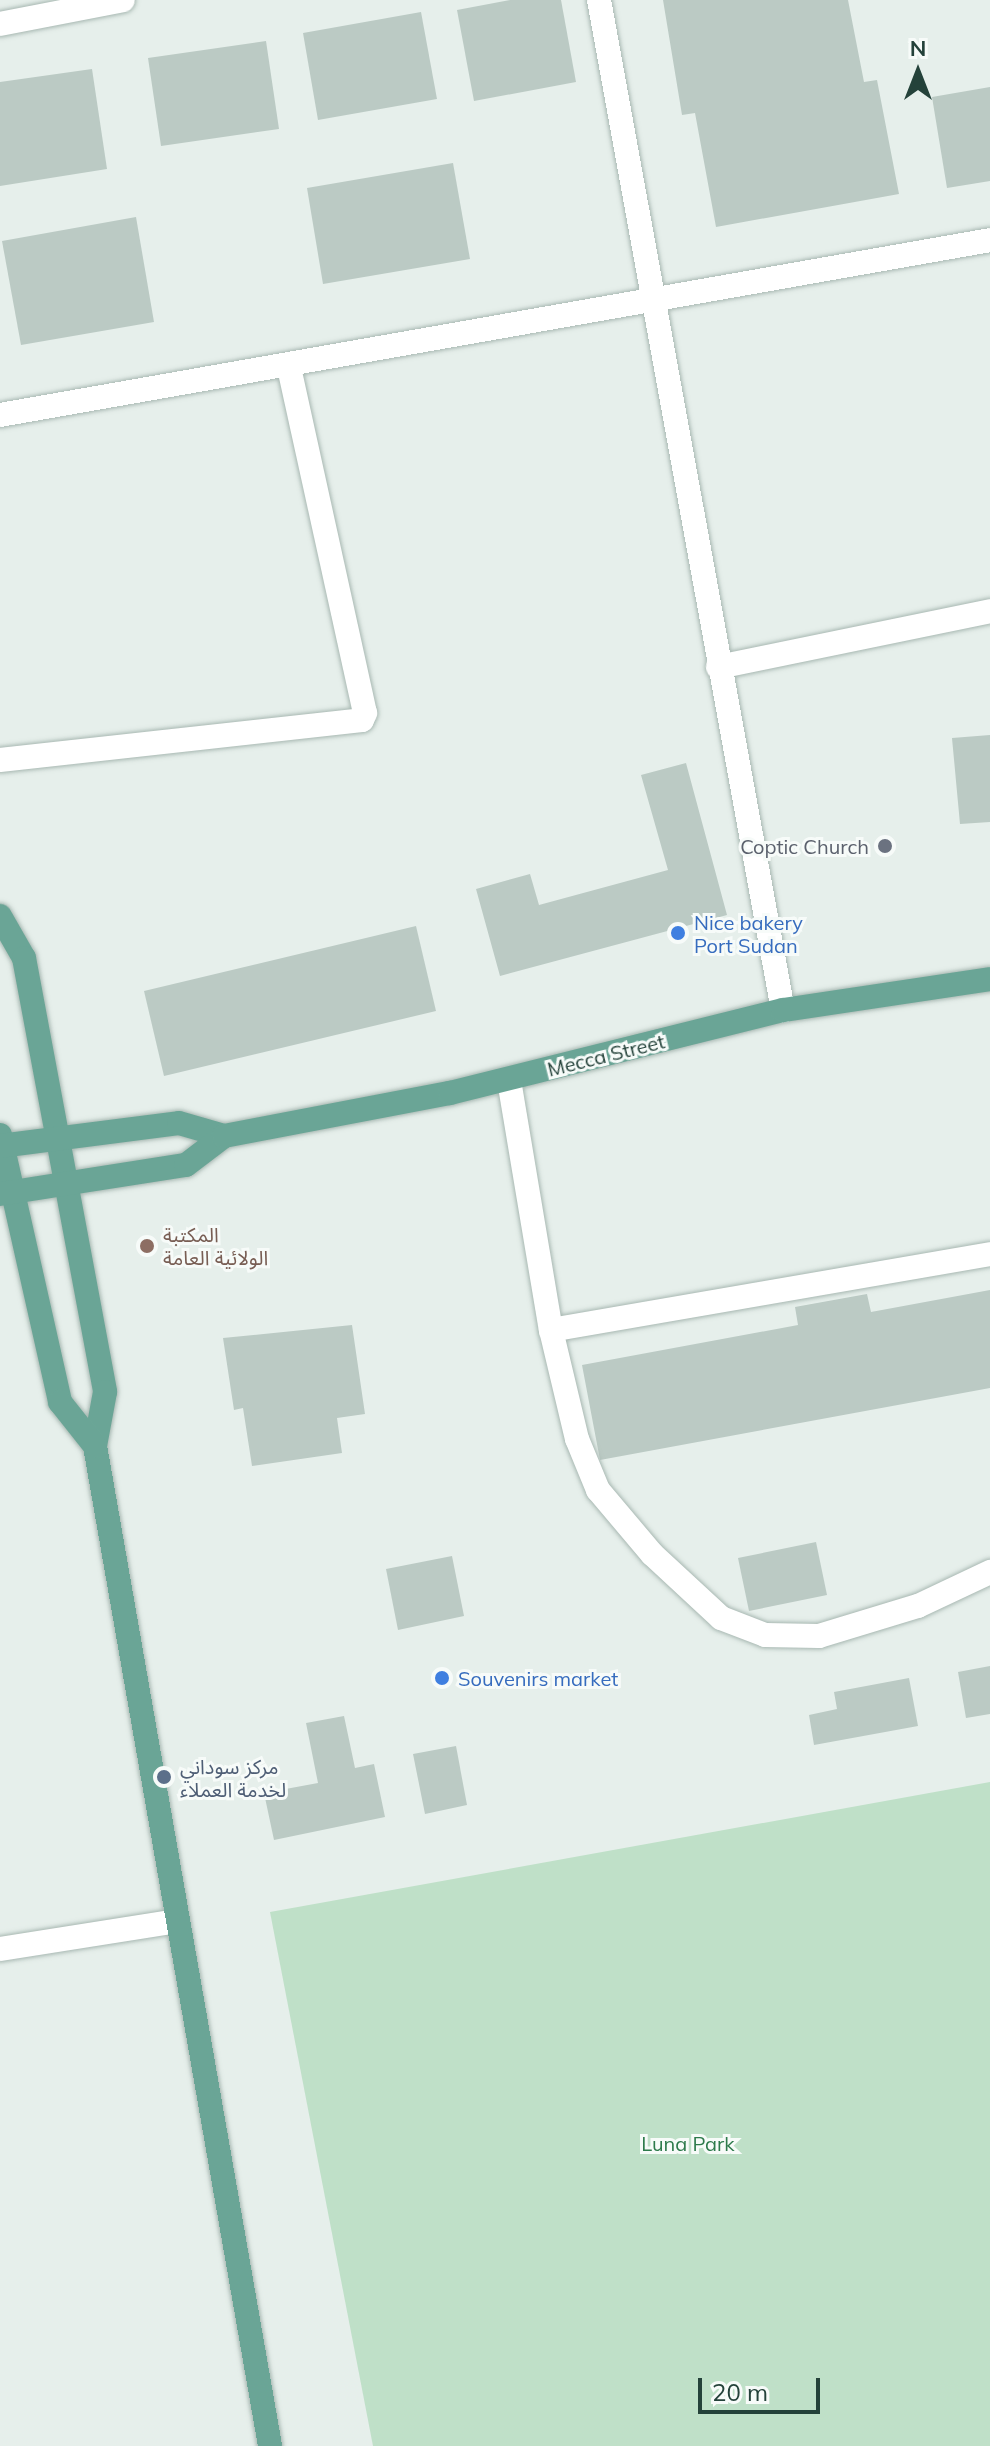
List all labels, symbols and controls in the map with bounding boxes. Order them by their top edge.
north arrow [878,32,958,112]
text: N [910,34,926,62]
place label: Coptic Church [740,834,869,858]
marker: Coptic Church [876,837,894,855]
place label: Nice bakery Port Sudan [694,910,803,957]
marker: Nice bakery Port Sudan [669,924,687,942]
street label: Mecca Street [545,1029,667,1081]
place label: المكتبة الولائية العامة [163,1222,268,1269]
marker: المكتبة الولائية العامة [138,1237,156,1255]
place label: Souvenirs market [458,1666,618,1690]
marker: Souvenirs market [433,1669,451,1687]
place label: مركز سوداني لخدمة العملاء [180,1754,286,1801]
marker: مركز سوداني لخدمة العملاء [155,1768,173,1786]
park label: Luna Park [641,2131,735,2155]
scale bar [702,2362,824,2412]
text: 20 m [712,2377,768,2407]

